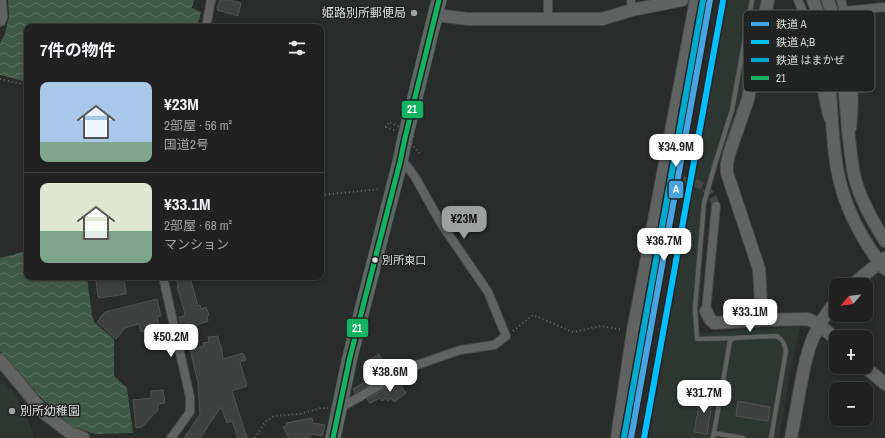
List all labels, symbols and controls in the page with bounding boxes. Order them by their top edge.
place label: 姫路別所郵便局 [322,5,406,21]
marker: 姫路別所郵便局 [409,8,419,18]
legend [743,10,875,92]
text: 鉄道 A [776,17,808,31]
text: 鉄道 A;B [776,35,815,49]
icon: filters [286,37,308,59]
text: 7件の物件 [40,38,116,61]
text: 鉄道 はまかぜ [776,53,845,67]
text: 21 [776,71,786,85]
text: ¥23M [164,92,199,115]
icon: home [72,98,120,146]
line badge: 21 [401,100,424,119]
text: 21 [407,102,417,116]
text: 2部屋 · 56 m² [164,117,232,134]
pin: ¥34.9M [643,134,709,168]
text: 国道2号 [164,136,209,153]
text: ¥34.9M [658,138,694,155]
line badge: A [668,180,684,199]
text: A [673,182,680,196]
text: ¥33.1M [164,192,211,215]
icon: home [72,199,120,247]
pin: ¥23M [440,206,488,240]
text: ¥23M [451,210,477,227]
text: 2部屋 · 68 m² [164,217,232,234]
pin: ¥36.7M [631,228,697,262]
text: ¥36.7M [646,232,682,249]
text: マンション [164,236,229,253]
place label: 別所東口 [382,253,426,267]
marker: 別所東口 [370,255,380,265]
north arrow [829,278,873,322]
map controls [829,278,873,426]
pin: ¥33.1M [717,299,783,333]
text: ¥33.1M [732,303,768,320]
line badge: 21 [346,318,369,338]
text: 21 [352,321,362,335]
pin: ¥50.2M [138,324,204,358]
text: ¥50.2M [153,328,189,345]
button: + [829,330,873,374]
pin: ¥38.6M [357,359,423,393]
text: ¥38.6M [372,363,408,380]
pin: ¥31.7M [671,380,737,414]
button: − [829,382,873,426]
text: ¥31.7M [686,384,722,401]
place label: 別所幼稚園 [20,403,80,419]
marker: 別所幼稚園 [7,406,17,416]

